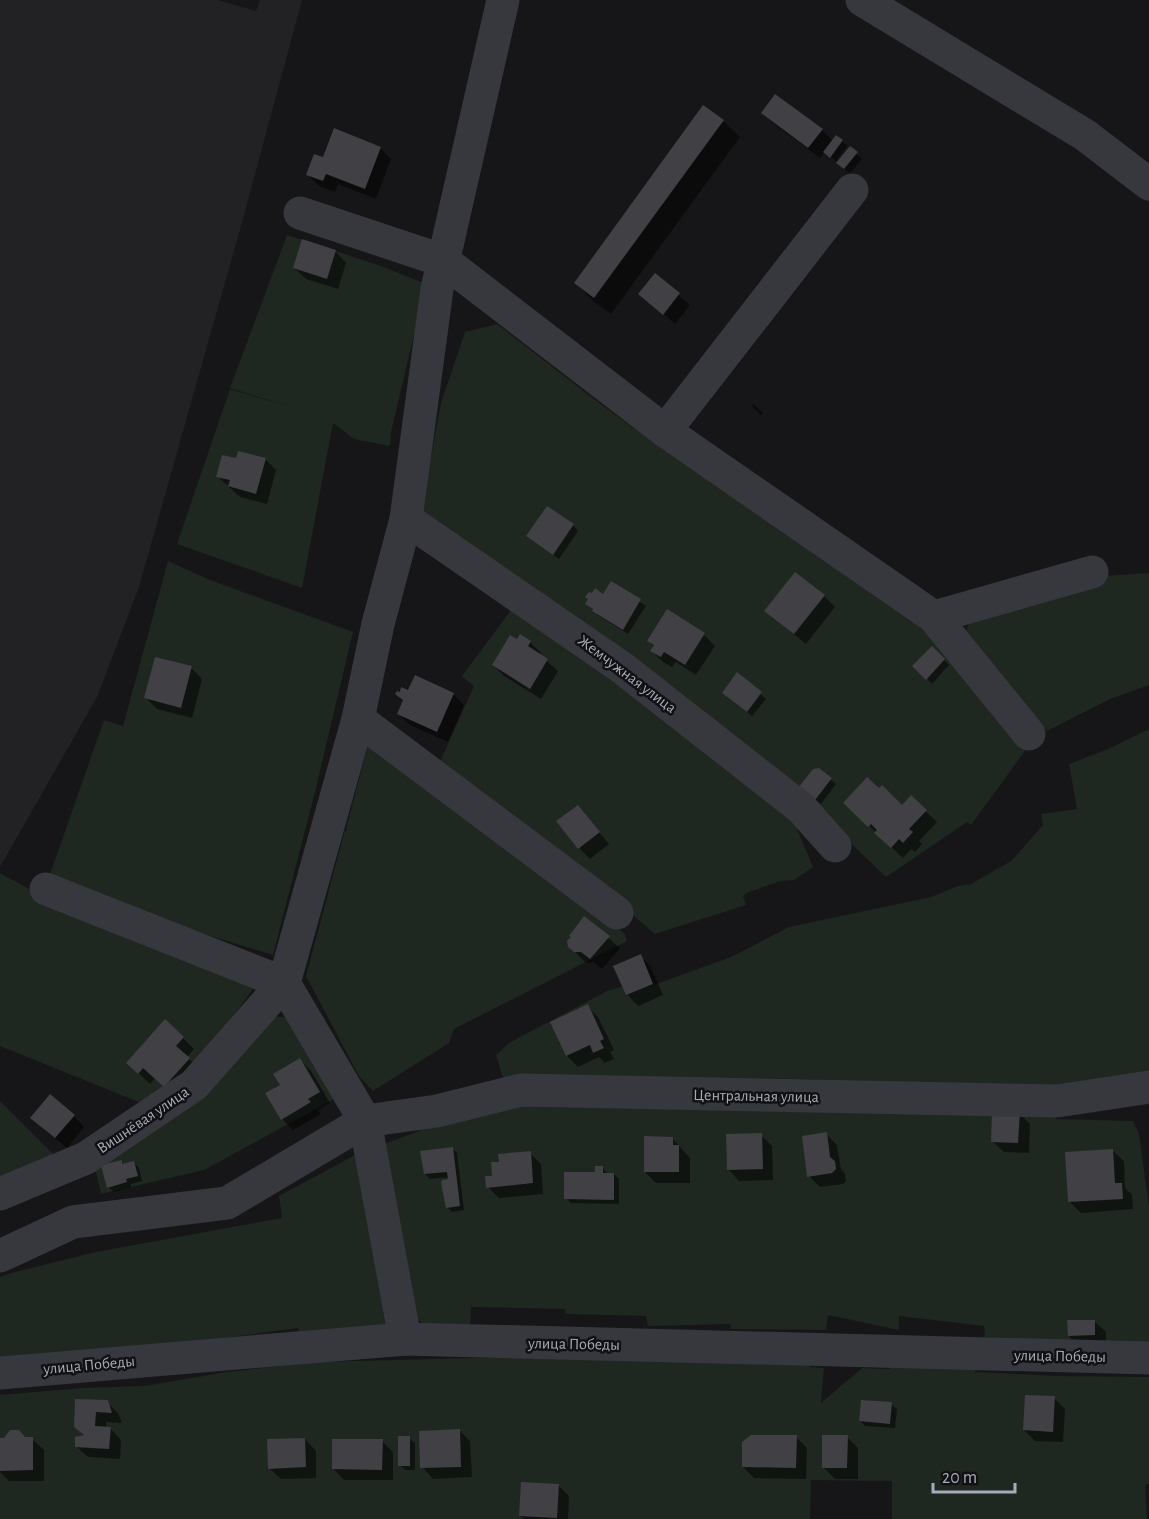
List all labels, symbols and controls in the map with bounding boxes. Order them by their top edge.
street label: Жемчужная улица [574,632,679,717]
street label: Вишнёвая улица [94,1083,192,1157]
street label: Центральная улица [693,1087,819,1106]
street label: улица Победы [527,1335,620,1354]
street label: улица Победы [1013,1347,1106,1366]
street label: улица Победы [42,1353,136,1378]
scale bar [933,1456,1016,1494]
text: 20 m [942,1469,977,1487]

